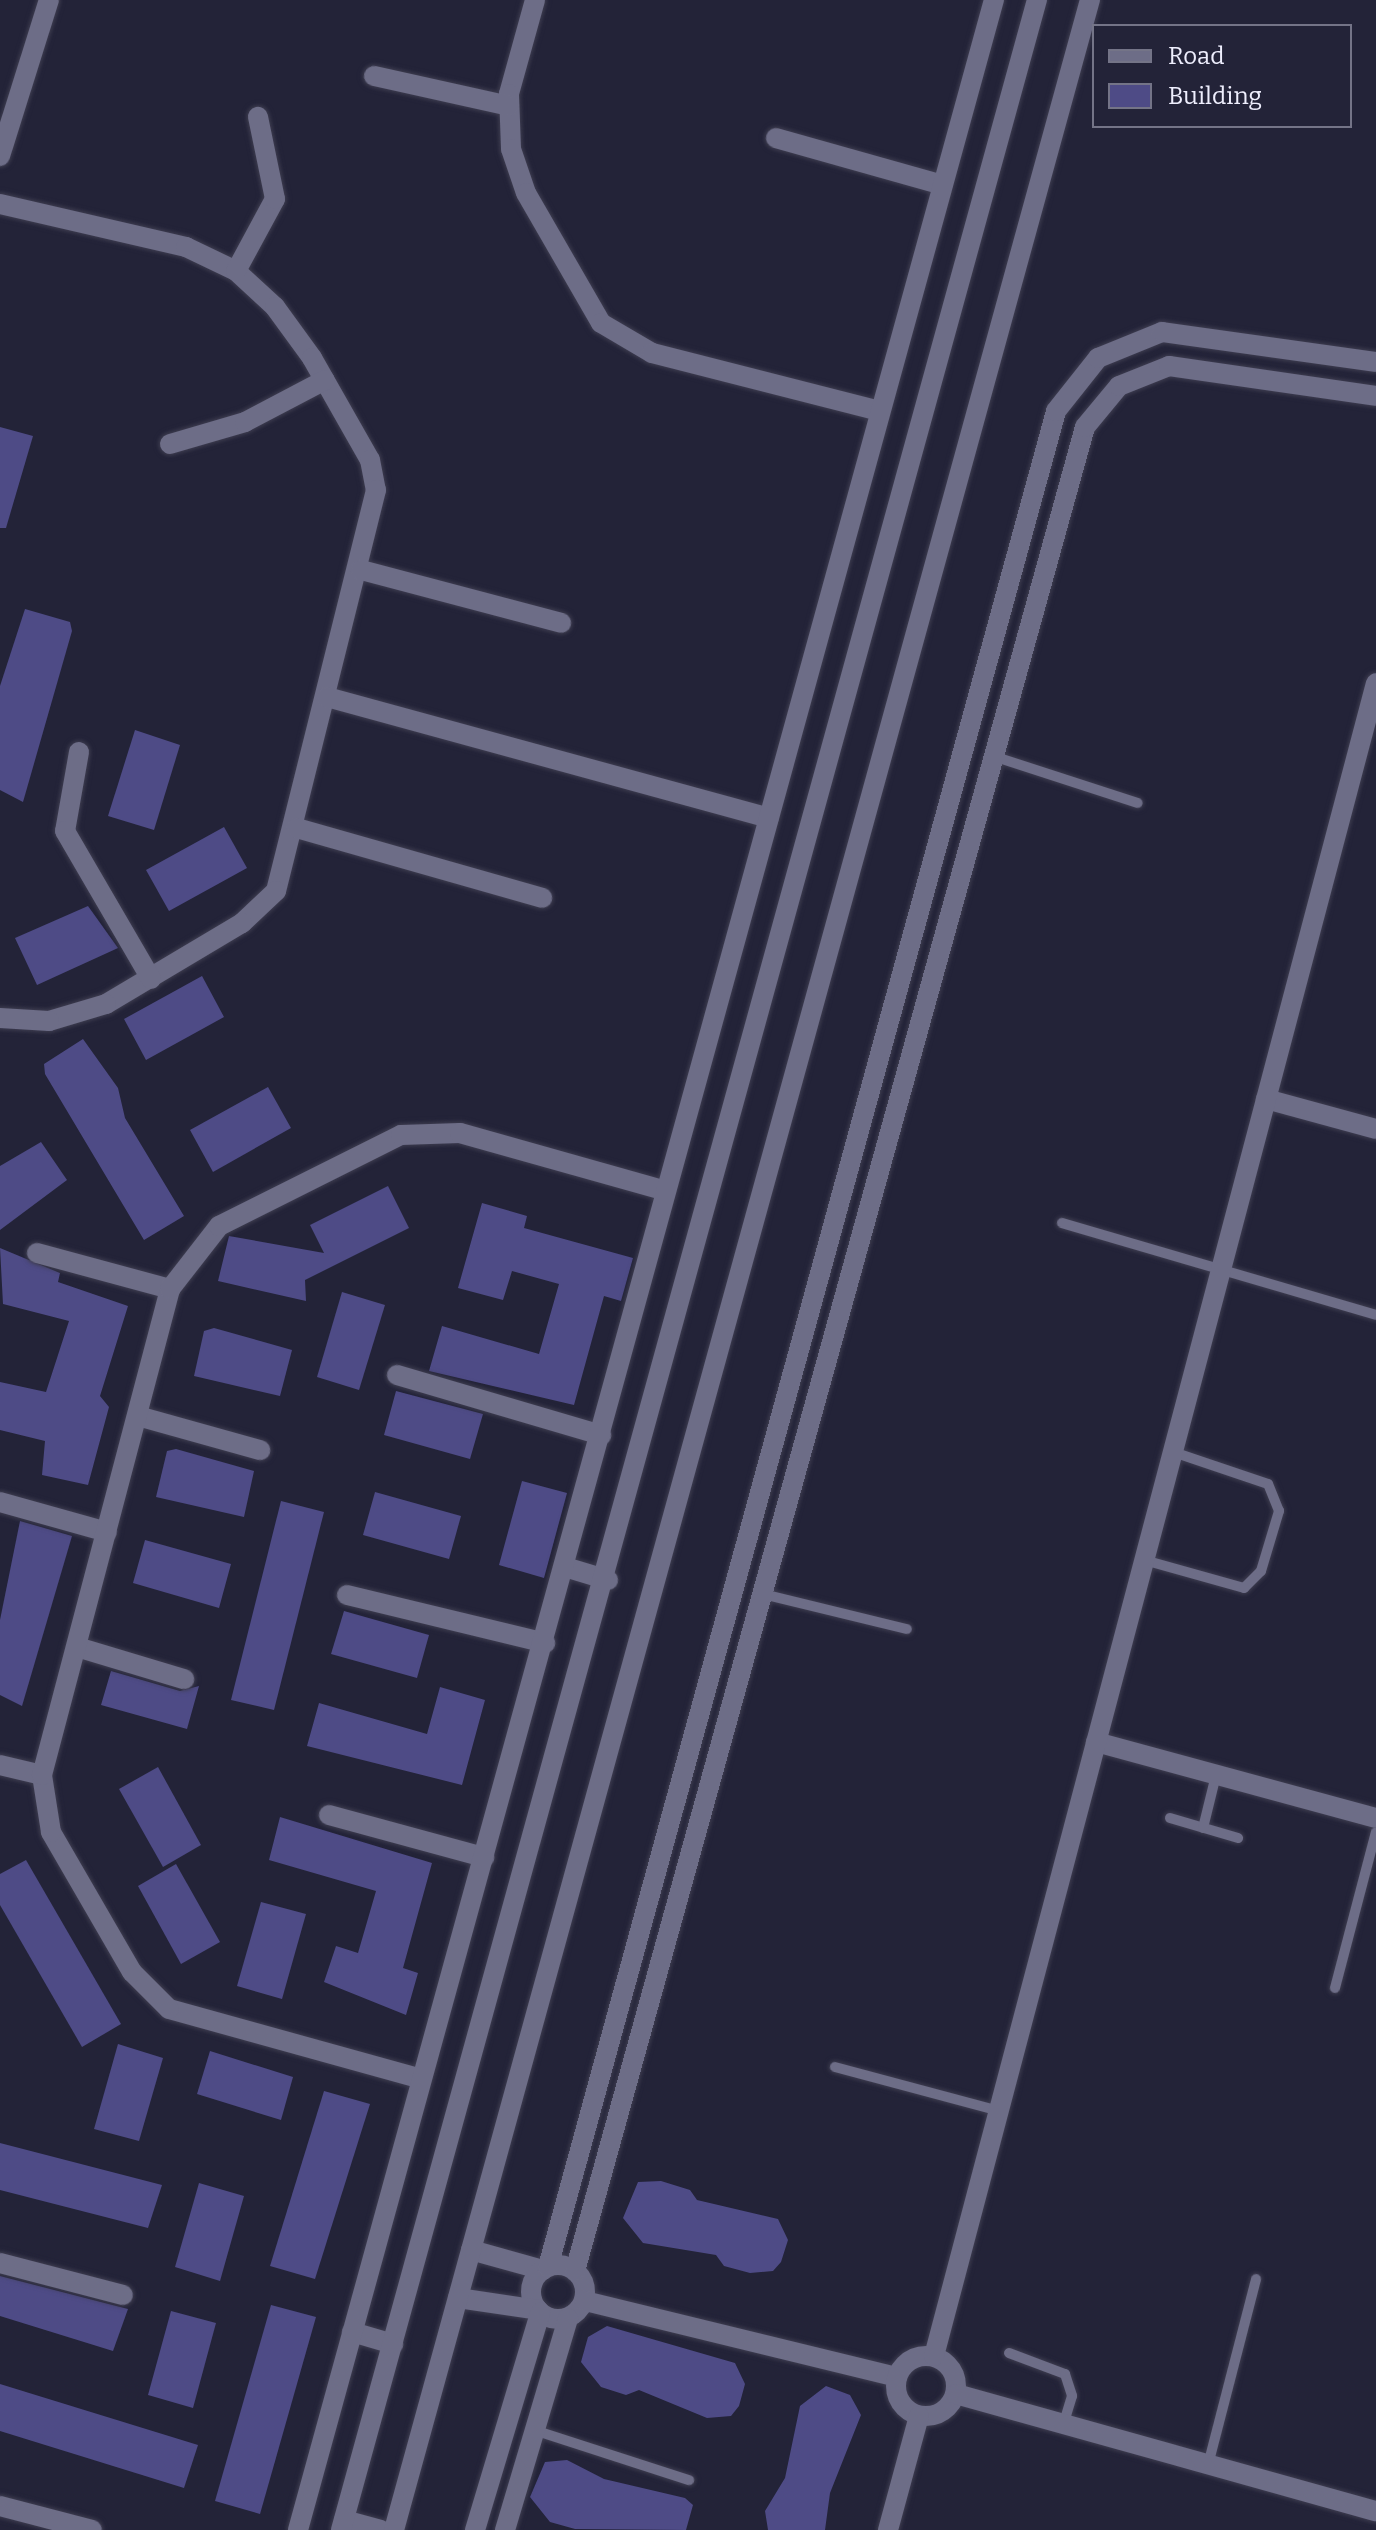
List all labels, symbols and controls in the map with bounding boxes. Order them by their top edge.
legend [1092,24,1352,128]
text: Road [1168,42,1224,70]
text: Building [1168,82,1262,110]

